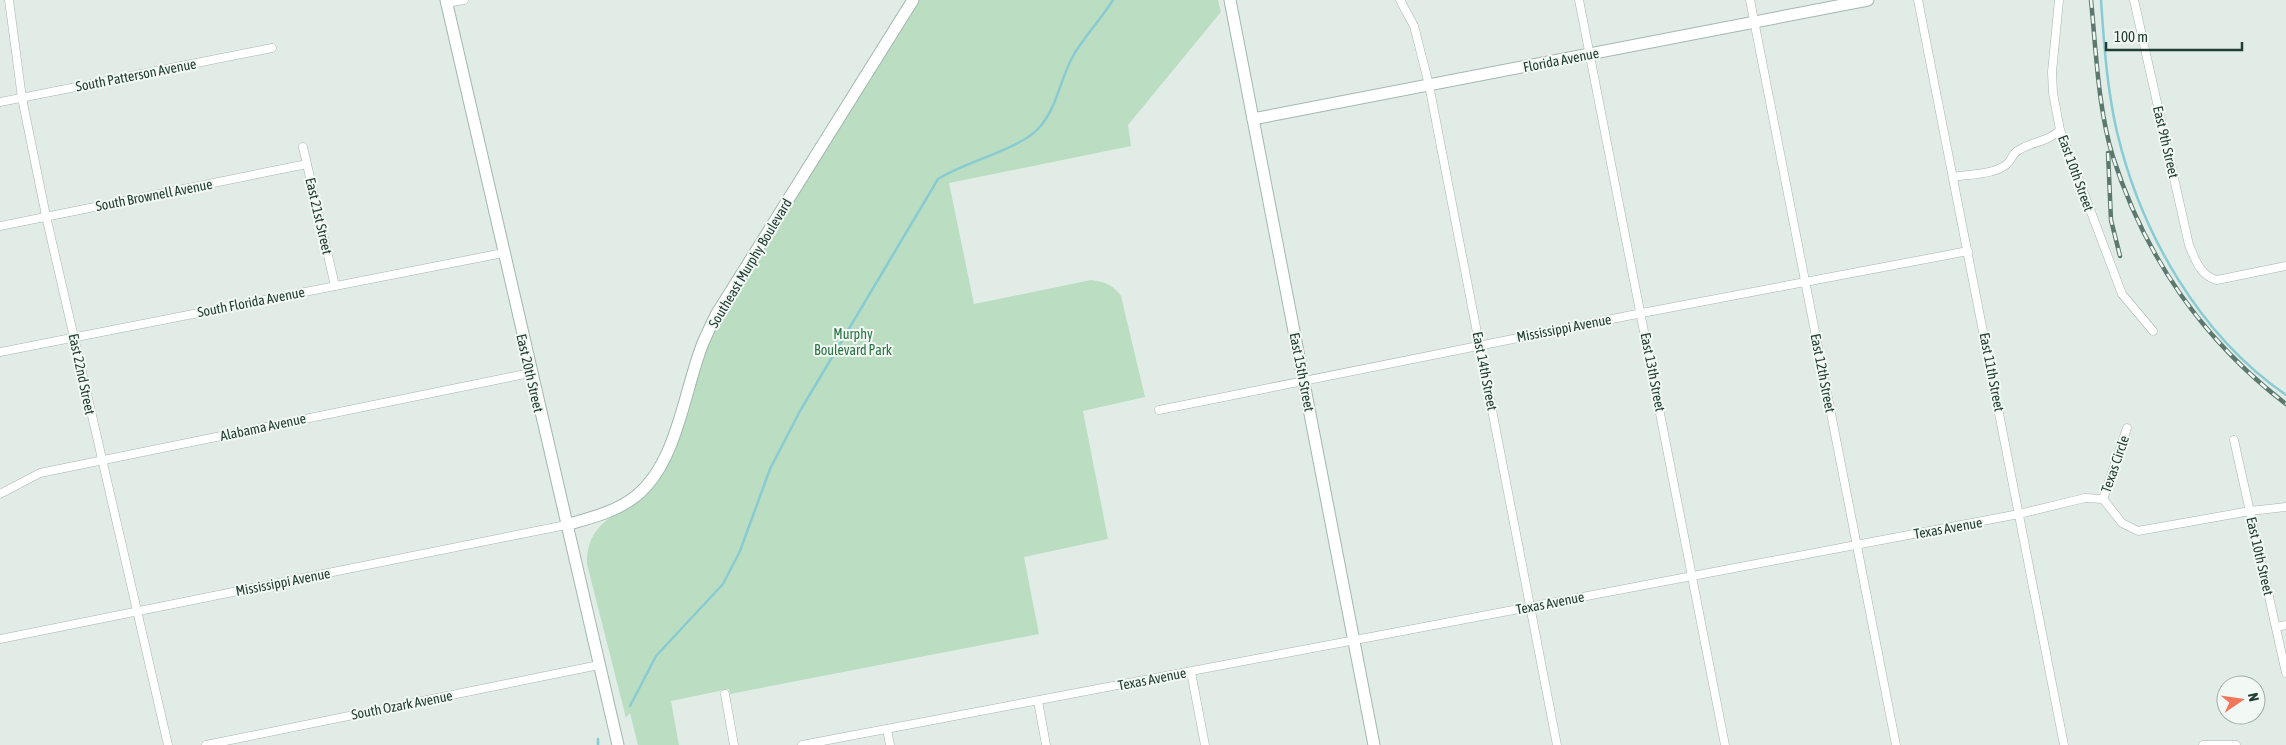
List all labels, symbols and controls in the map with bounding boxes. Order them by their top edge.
scale bar [2106,20,2242,52]
text: 100 m [2114,28,2148,45]
street label: Florida Avenue [1522,45,1600,75]
street label: South Patterson Avenue [74,55,198,95]
street label: East 9th Street [2150,104,2182,180]
street label: East 10th Street [2055,133,2097,213]
street label: South Brownell Avenue [94,176,214,214]
street label: East 21st Street [302,176,336,256]
street label: Southeast Murphy Boulevard [705,196,795,330]
street label: South Florida Avenue [196,284,306,320]
street label: Mississippi Avenue [1515,311,1613,345]
park label: Murphy Boulevard Park [814,326,892,358]
street label: East 14th Street [1470,330,1500,412]
street label: East 15th Street [1287,331,1317,413]
street label: East 13th Street [1638,331,1668,413]
street label: East 11th Street [1977,331,2007,413]
street label: East 22nd Street [66,332,98,416]
street label: East 20th Street [513,332,547,414]
street label: East 12th Street [1808,332,1838,414]
street label: Alabama Avenue [219,410,307,444]
street label: Texas Circle [2098,433,2132,495]
street label: Texas Avenue [1912,514,1984,542]
street label: East 10th Street [2243,515,2277,597]
street label: Mississippi Avenue [234,565,332,599]
street label: Texas Avenue [1514,589,1586,617]
street label: Texas Avenue [1116,665,1188,693]
north arrow [2216,675,2266,725]
street label: South Ozark Avenue [350,687,454,723]
text: N [2245,691,2262,703]

